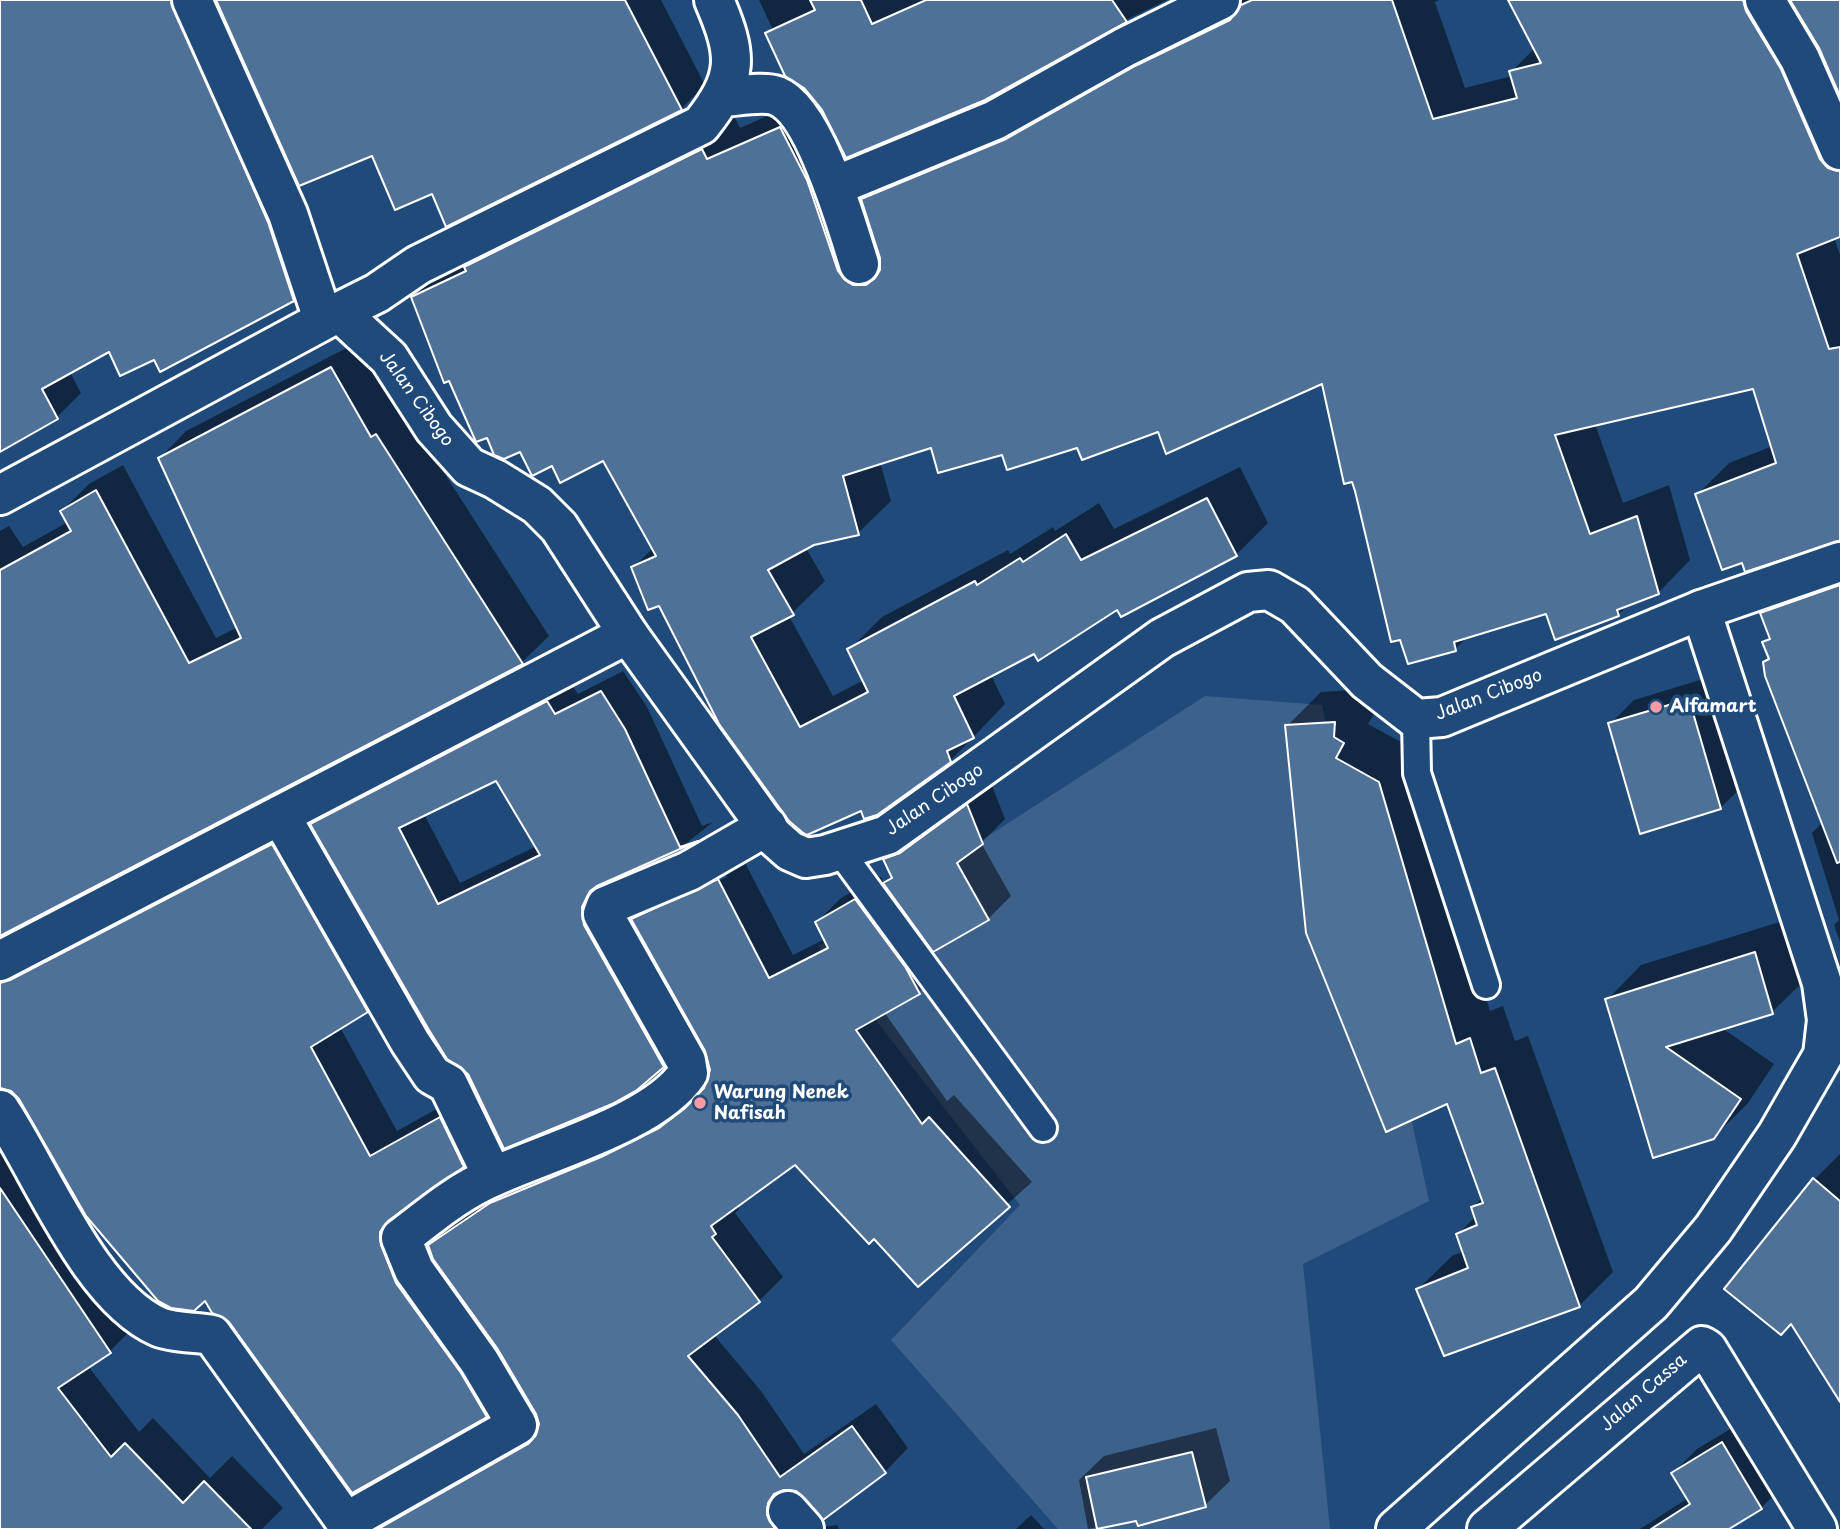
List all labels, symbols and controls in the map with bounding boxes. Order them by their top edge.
street label: Jalan Cibogo [374,347,458,451]
street label: Jalan Cibogo [1432,665,1546,725]
place label: Alfamart [1670,696,1757,718]
marker: Alfamart [1648,699,1664,715]
street label: Jalan Cibogo [882,759,988,841]
place label: Warung Nenek Nafisah [714,1082,849,1124]
marker: Warung Nenek Nafisah [692,1095,708,1111]
street label: Jalan Cassa [1596,1350,1692,1436]

